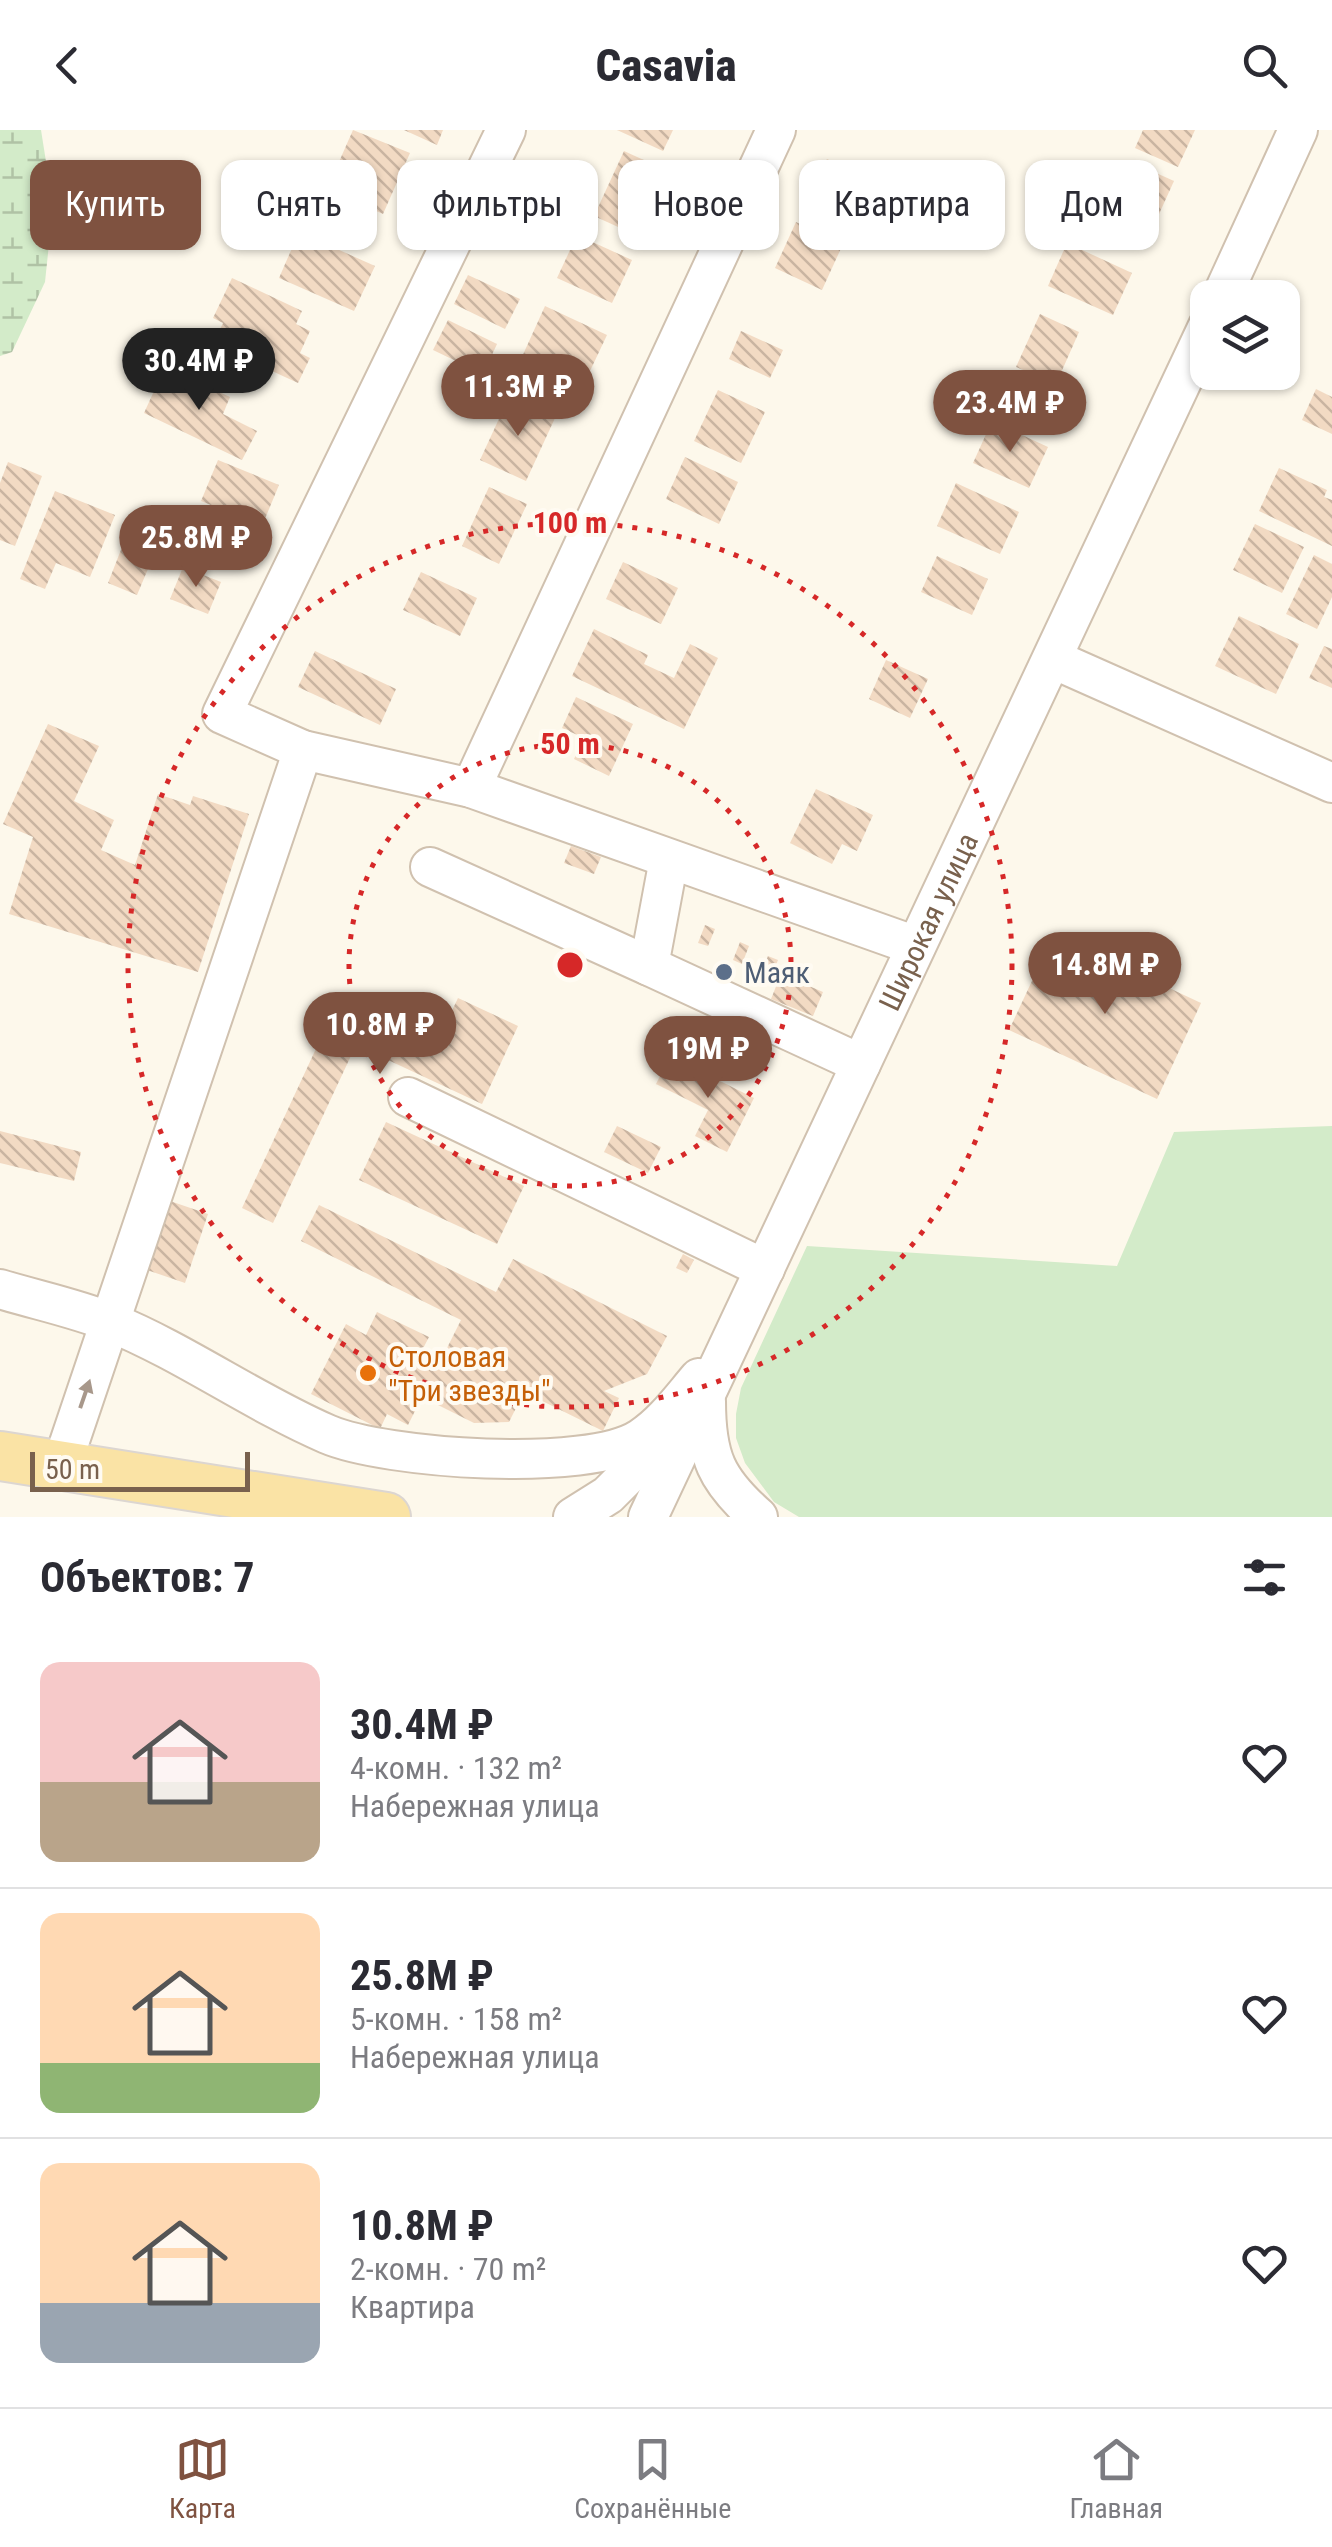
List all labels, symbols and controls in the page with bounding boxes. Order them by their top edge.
icon: back [40,38,95,93]
icon: search [1237,38,1292,93]
text: Casavia [595,39,737,92]
chip: Купить [30,160,201,250]
chip: Снять [221,160,377,250]
chip: Фильтры [397,160,598,250]
chip: Новое [618,160,779,250]
chip: Квартира [799,160,1005,250]
chip: Дом [1025,160,1159,250]
map controls [1190,280,1300,390]
button: layers [1190,280,1300,390]
pin: 30.4M ₽ [107,328,291,413]
text: 30.4M ₽ [144,341,254,379]
pin: 11.3M ₽ [426,354,610,439]
text: 11.3M ₽ [463,367,573,405]
pin: 23.4M ₽ [918,370,1102,455]
text: 23.4M ₽ [955,383,1065,421]
pin: 25.8M ₽ [104,505,288,590]
text: 100 m [533,505,607,540]
text: 25.8M ₽ [141,518,251,556]
text: 50 m [540,726,600,761]
street label: Широкая улица [871,827,985,1016]
pin: 14.8M ₽ [1013,932,1197,1017]
text: 14.8M ₽ [1050,945,1160,983]
centre of rings [552,947,588,983]
place label: Маяк [744,955,810,990]
marker: Маяк [713,961,735,983]
pin: 10.8M ₽ [288,992,472,1077]
text: 10.8M ₽ [325,1005,435,1043]
pin: 19M ₽ [638,1016,778,1101]
text: 19M ₽ [666,1029,750,1067]
place label: Столовая "Три звезды" [388,1339,551,1408]
marker: Столовая "Три звезды" [357,1362,379,1384]
one-way arrow [79,1379,94,1409]
scale bar [30,1447,250,1492]
text: 50 m [45,1453,100,1486]
icon: filters [1237,1550,1292,1605]
text: Объектов: 7 [40,1553,254,1602]
text: 30.4M ₽ [350,1700,494,1749]
icon: home [120,1702,240,1822]
icon: heart [1237,1735,1292,1790]
text: 4-комн. · 132 m² [350,1749,562,1787]
text: Набережная улица [350,1787,599,1825]
text: 25.8M ₽ [350,1951,494,2000]
icon: home [120,1953,240,2073]
icon: heart [1237,1986,1292,2041]
text: 5-комн. · 158 m² [350,2000,562,2038]
text: Набережная улица [350,2038,599,2076]
text: 10.8M ₽ [350,2201,494,2250]
icon: home [120,2203,240,2323]
icon: heart [1237,2236,1292,2291]
text: 2-комн. · 70 m² [350,2250,546,2288]
text: Квартира [350,2288,475,2326]
tab: Карта [169,2432,236,2525]
tab: Сохранённые [574,2432,731,2525]
tab: Главная [1070,2432,1163,2525]

